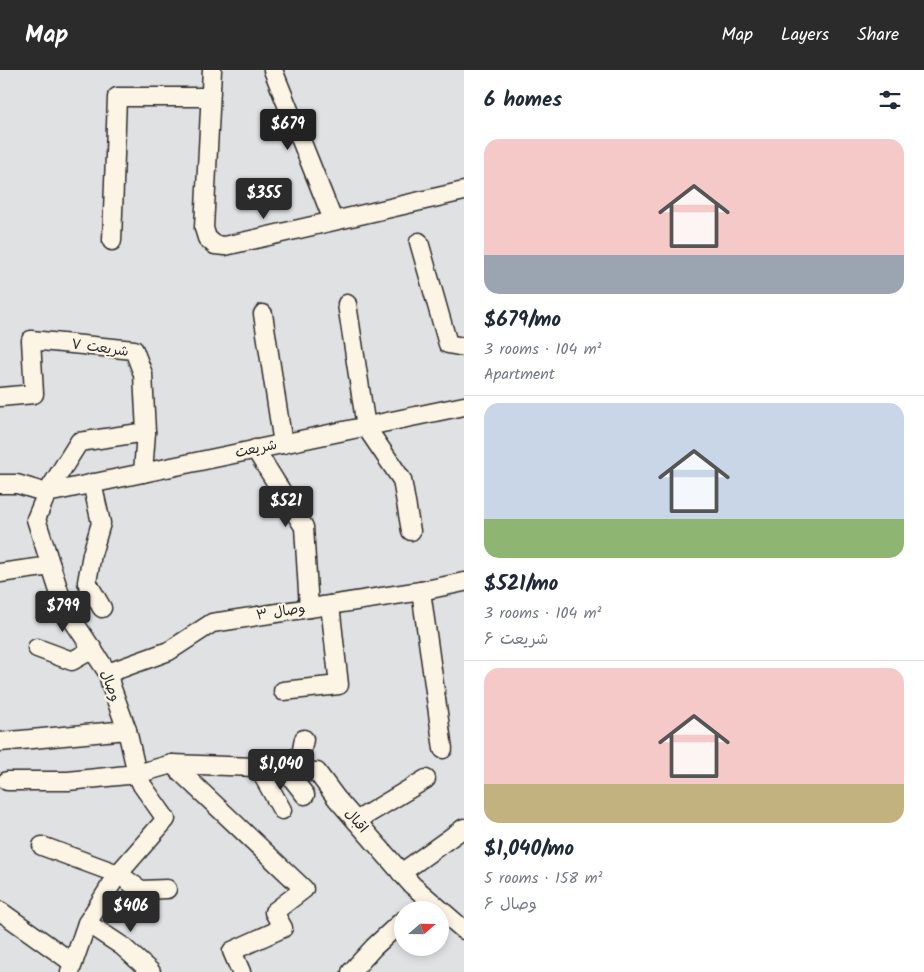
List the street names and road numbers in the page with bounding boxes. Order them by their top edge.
street label: شریعت ۷ [70,333,130,363]
street label: شریعت [233,434,279,464]
street label: وصال ۳ [255,597,307,627]
street label: وصال [94,667,126,705]
street label: اقبال [339,804,373,838]

